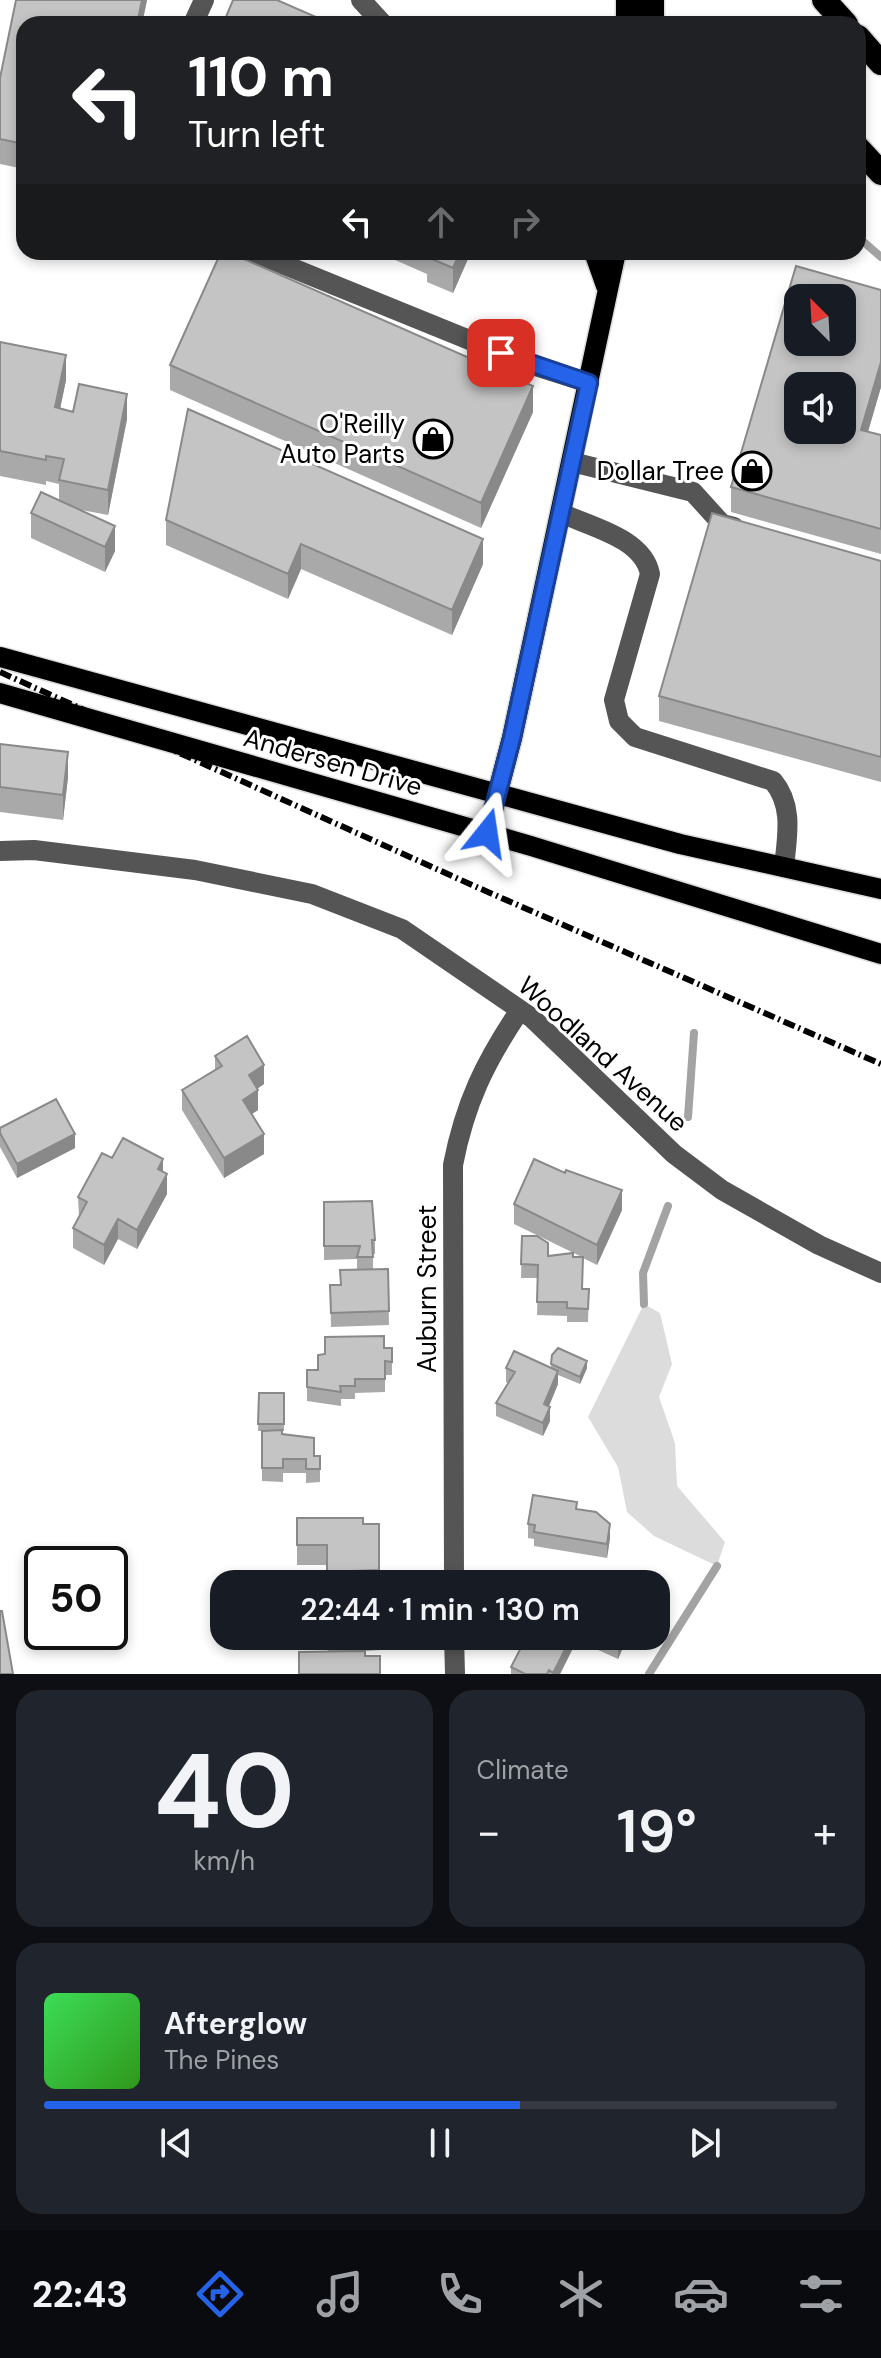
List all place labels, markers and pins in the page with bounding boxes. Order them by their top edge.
pin [467,319,535,387]
place label: O'Reilly Auto Parts [279,407,405,471]
shop icon: O'Reilly Auto Parts [412,418,454,460]
shop icon: Dollar Tree [731,450,773,492]
place label: Dollar Tree [597,454,724,488]

